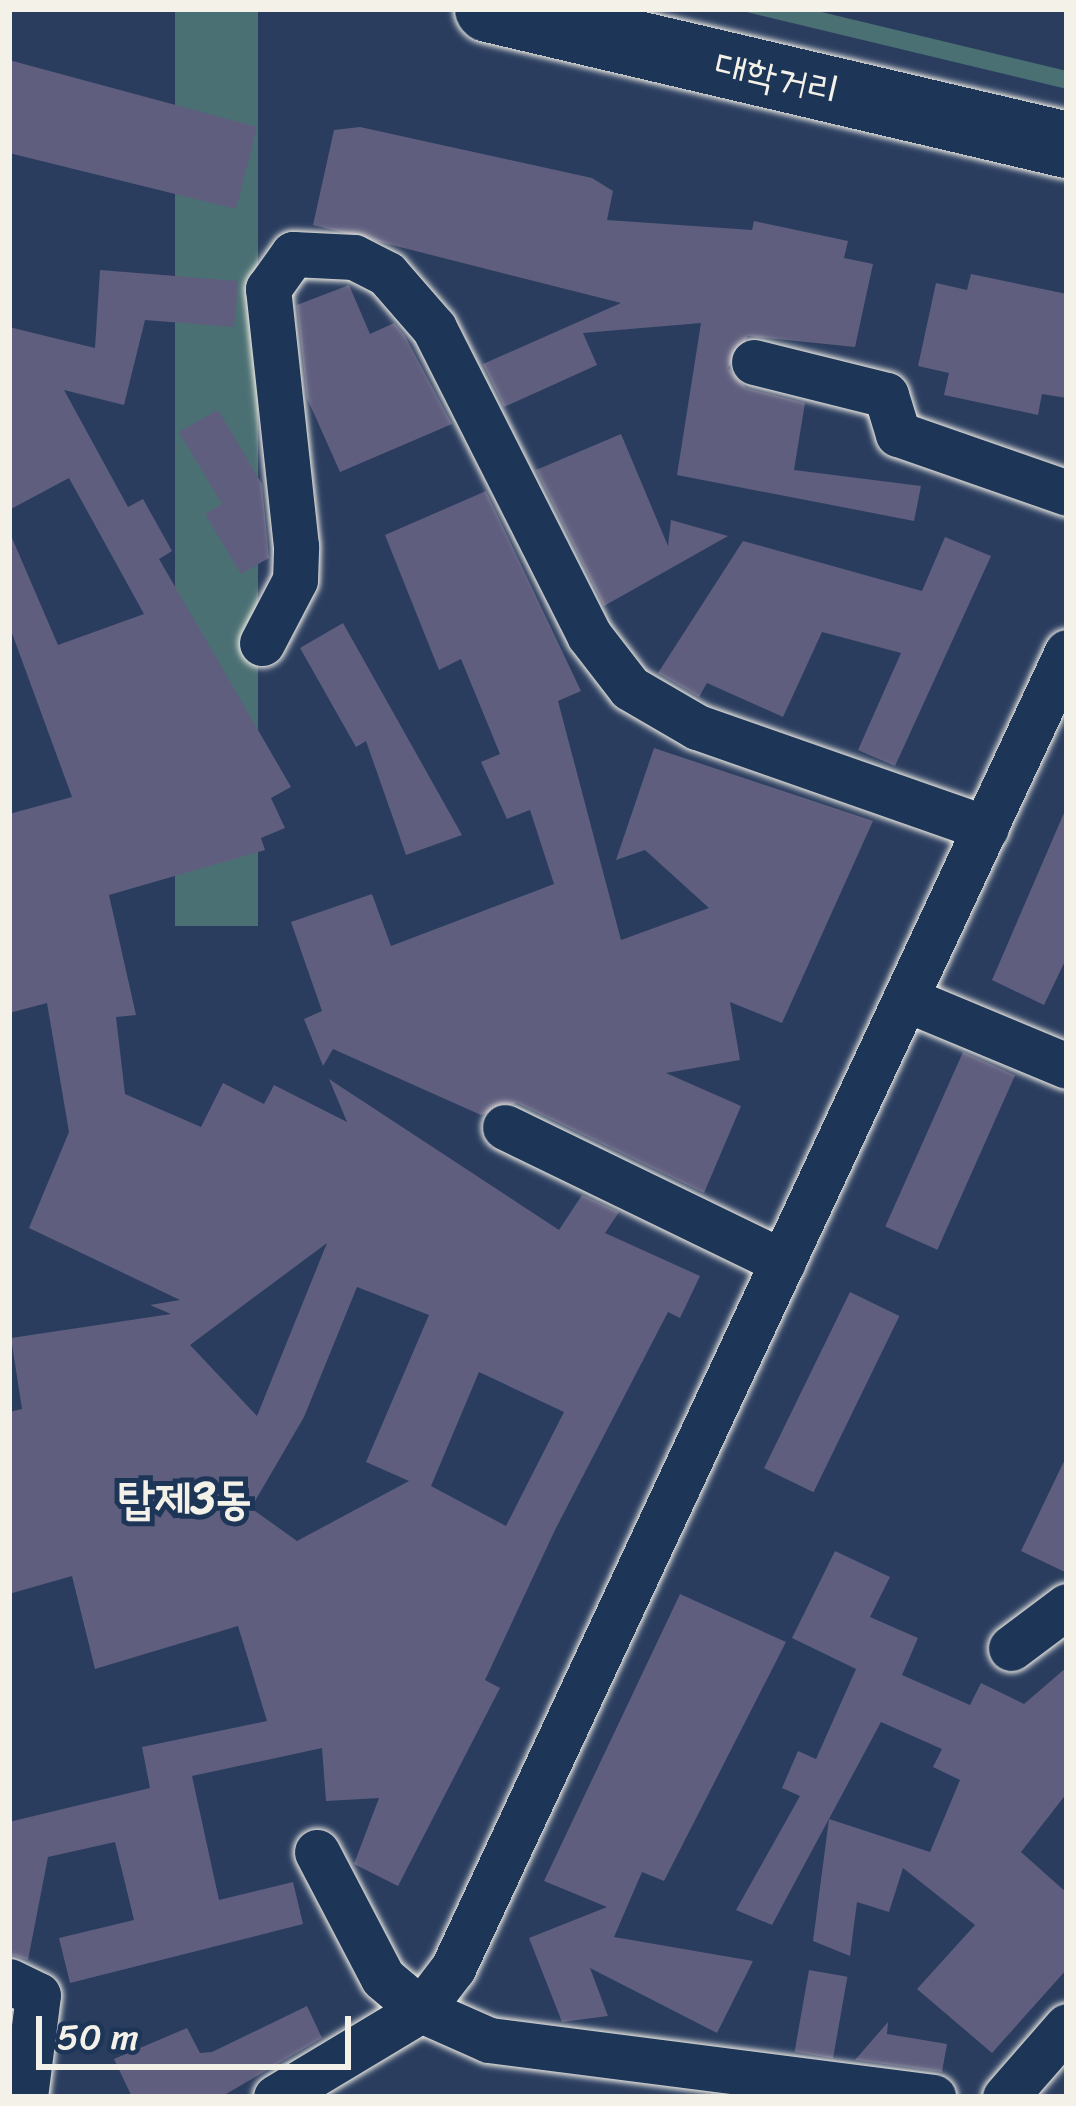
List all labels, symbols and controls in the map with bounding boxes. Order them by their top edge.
street label: 대학거리 [711,41,843,115]
district label: 탑제3동 [118,1472,252,1526]
scale bar [42,1992,357,2066]
text: 50 m [57,2005,139,2069]

